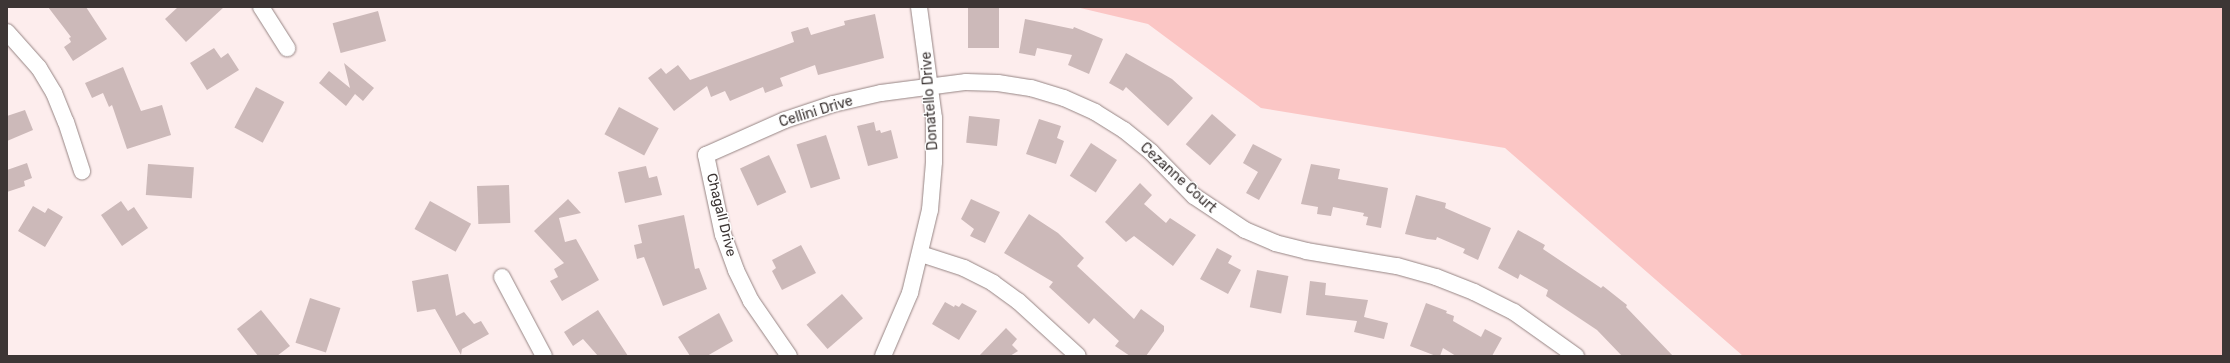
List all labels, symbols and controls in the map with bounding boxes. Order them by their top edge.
street label: Donatello Drive [918,51,942,151]
street label: Cellini Drive [777,93,855,131]
street label: Cezanne Court [1136,139,1220,217]
street label: Chagall Drive [702,171,740,259]

